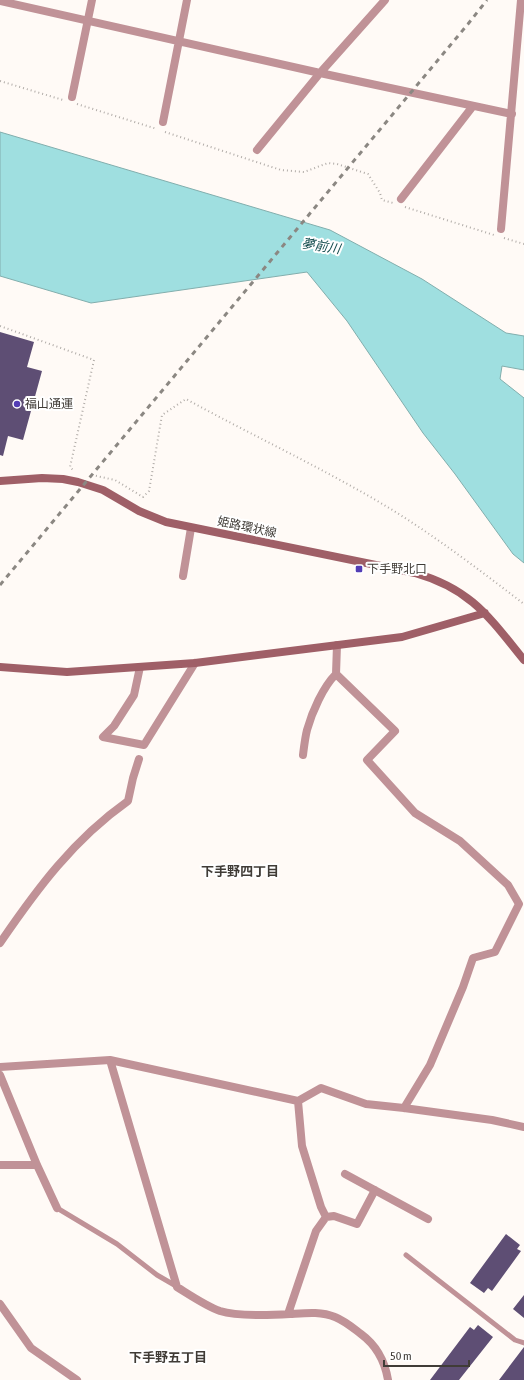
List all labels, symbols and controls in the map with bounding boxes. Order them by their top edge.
water label: 夢前川 [301,236,343,257]
place label: 福山通運 [25,397,73,411]
marker: 福山通運 [12,399,22,409]
street label: 姫路環状線 [216,514,278,540]
place label: 下手野北口 [367,562,427,576]
marker: 下手野北口 [354,564,364,574]
district label: 下手野四丁目 [201,864,279,879]
scale bar [384,1342,469,1368]
text: 50 m [390,1349,412,1363]
district label: 下手野五丁目 [129,1350,207,1365]

